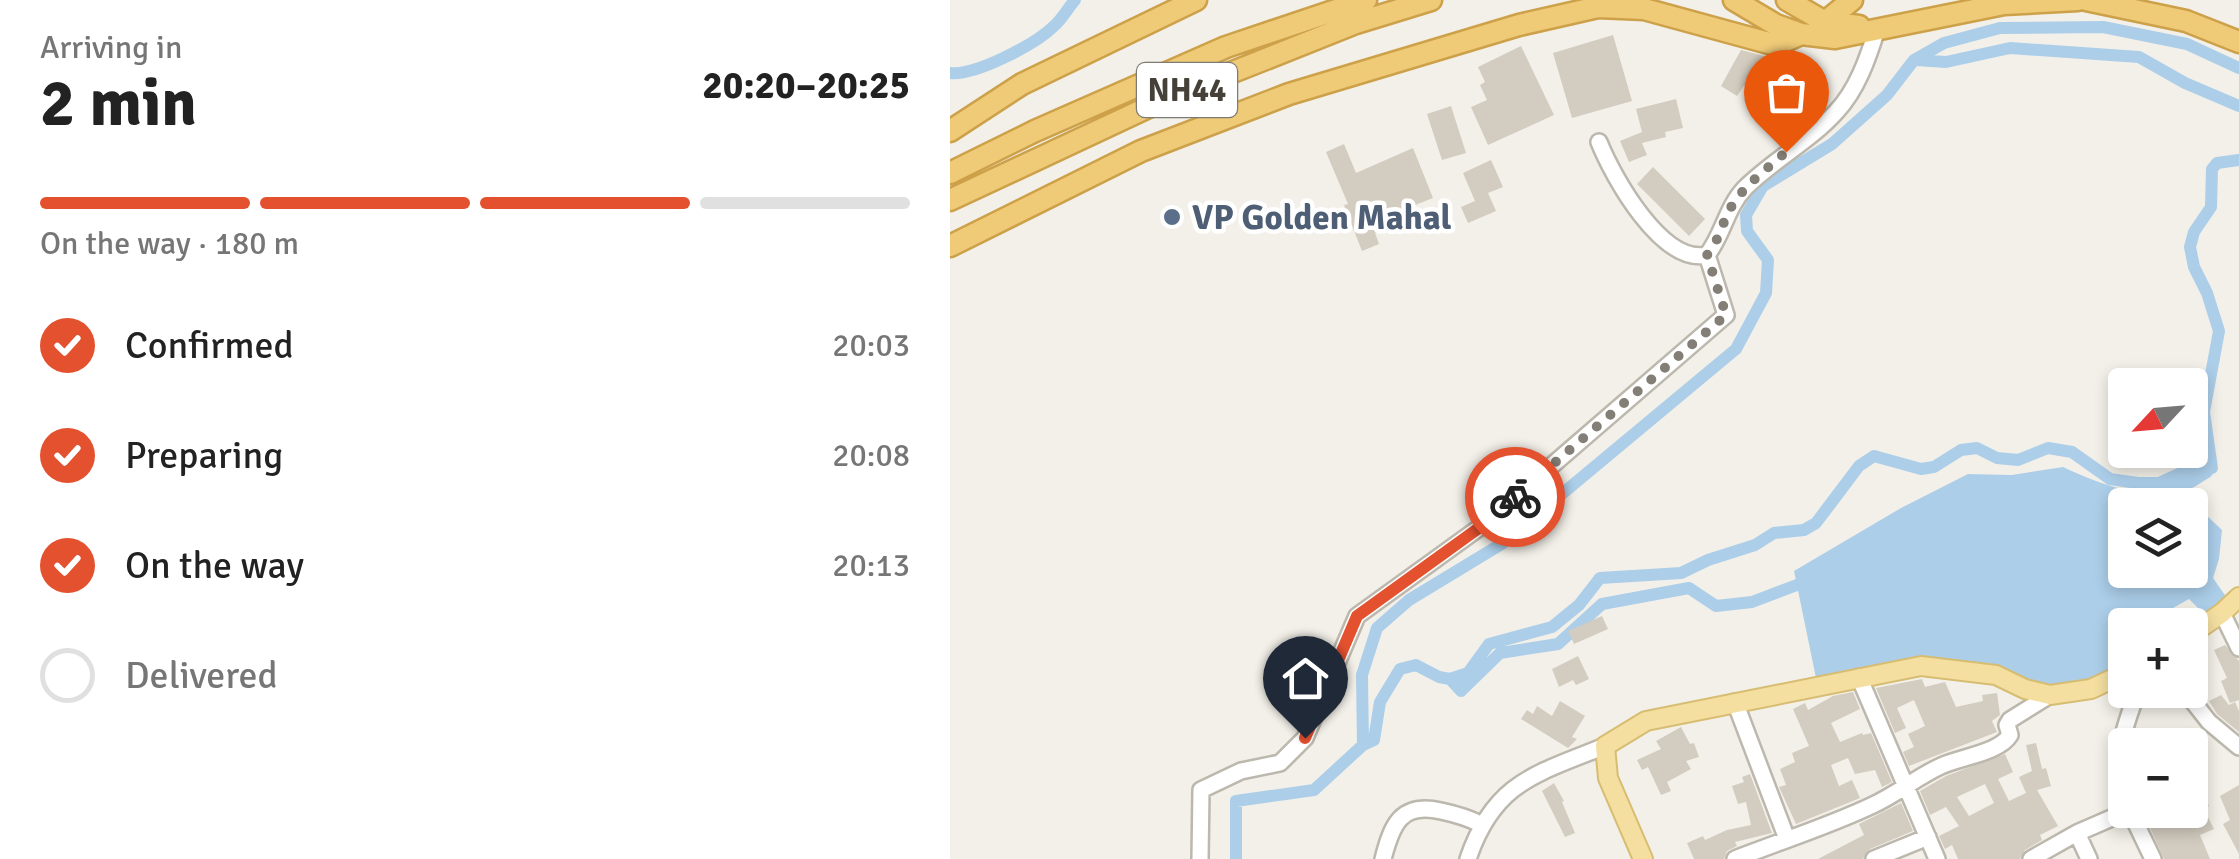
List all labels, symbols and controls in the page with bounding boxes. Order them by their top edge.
text: Arriving in [40,28,182,67]
pin [1744,50,1829,153]
text: 20:20–20:25 [702,62,910,109]
road number: NH44 [1137,63,1237,117]
text: 2 min [40,64,197,144]
icon: bag [1759,65,1814,120]
place label: VP Golden Mahal [1192,196,1452,239]
marker: VP Golden Mahal [1161,206,1183,228]
text: On the way · 180 m [40,224,299,263]
icon: check [40,318,95,373]
text: Confirmed [125,322,294,369]
text: 20:03 [832,326,910,365]
north arrow [2108,368,2208,468]
map controls [2108,368,2208,828]
icon: check [40,428,95,483]
text: Preparing [125,432,283,479]
text: 20:08 [832,436,910,475]
courier [1465,447,1565,547]
icon: bike [1488,470,1543,525]
button: layers [2108,488,2208,588]
icon: check [40,538,95,593]
text: On the way [125,542,304,589]
text: 20:13 [832,546,910,585]
button: + [2108,608,2208,708]
pin [1263,636,1348,739]
icon: home [1278,651,1333,706]
text: Delivered [125,652,278,699]
button: − [2108,728,2208,828]

